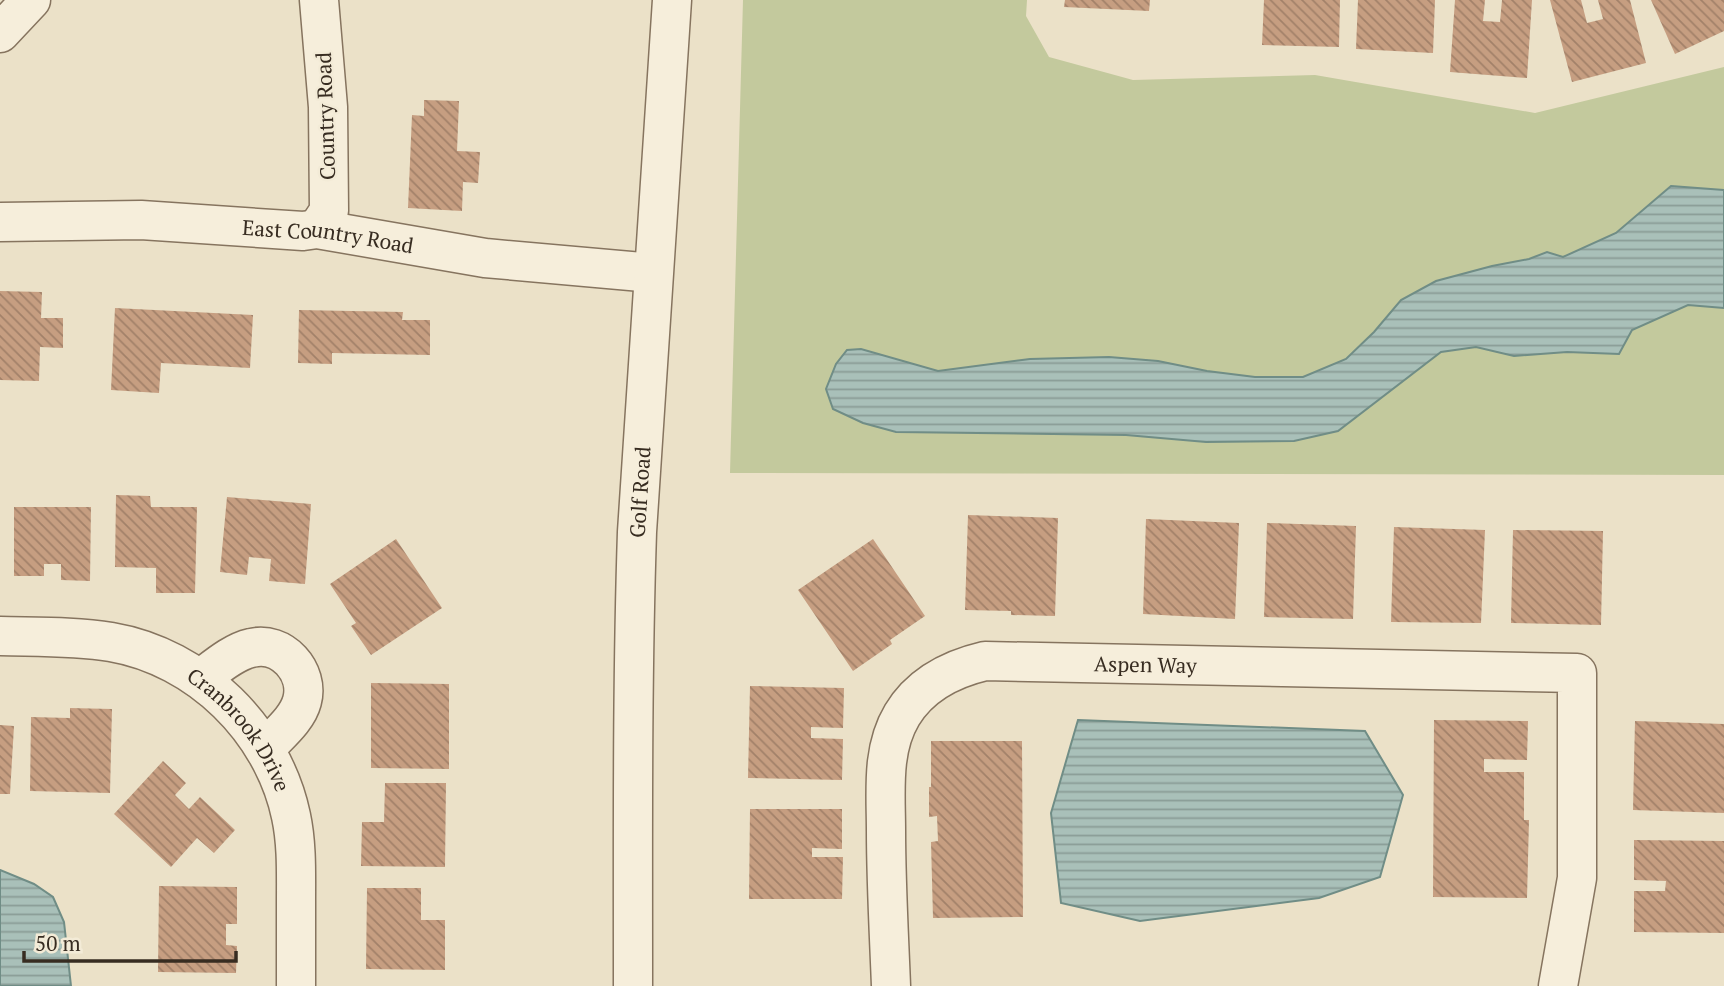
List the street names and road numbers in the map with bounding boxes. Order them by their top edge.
street label: Country Road [309,51,341,180]
street label: East Country Road [241,213,416,260]
street label: Golf Road [623,445,657,539]
street label: Aspen Way [1094,649,1198,679]
street label: Cranbrook Drive [182,661,297,795]

